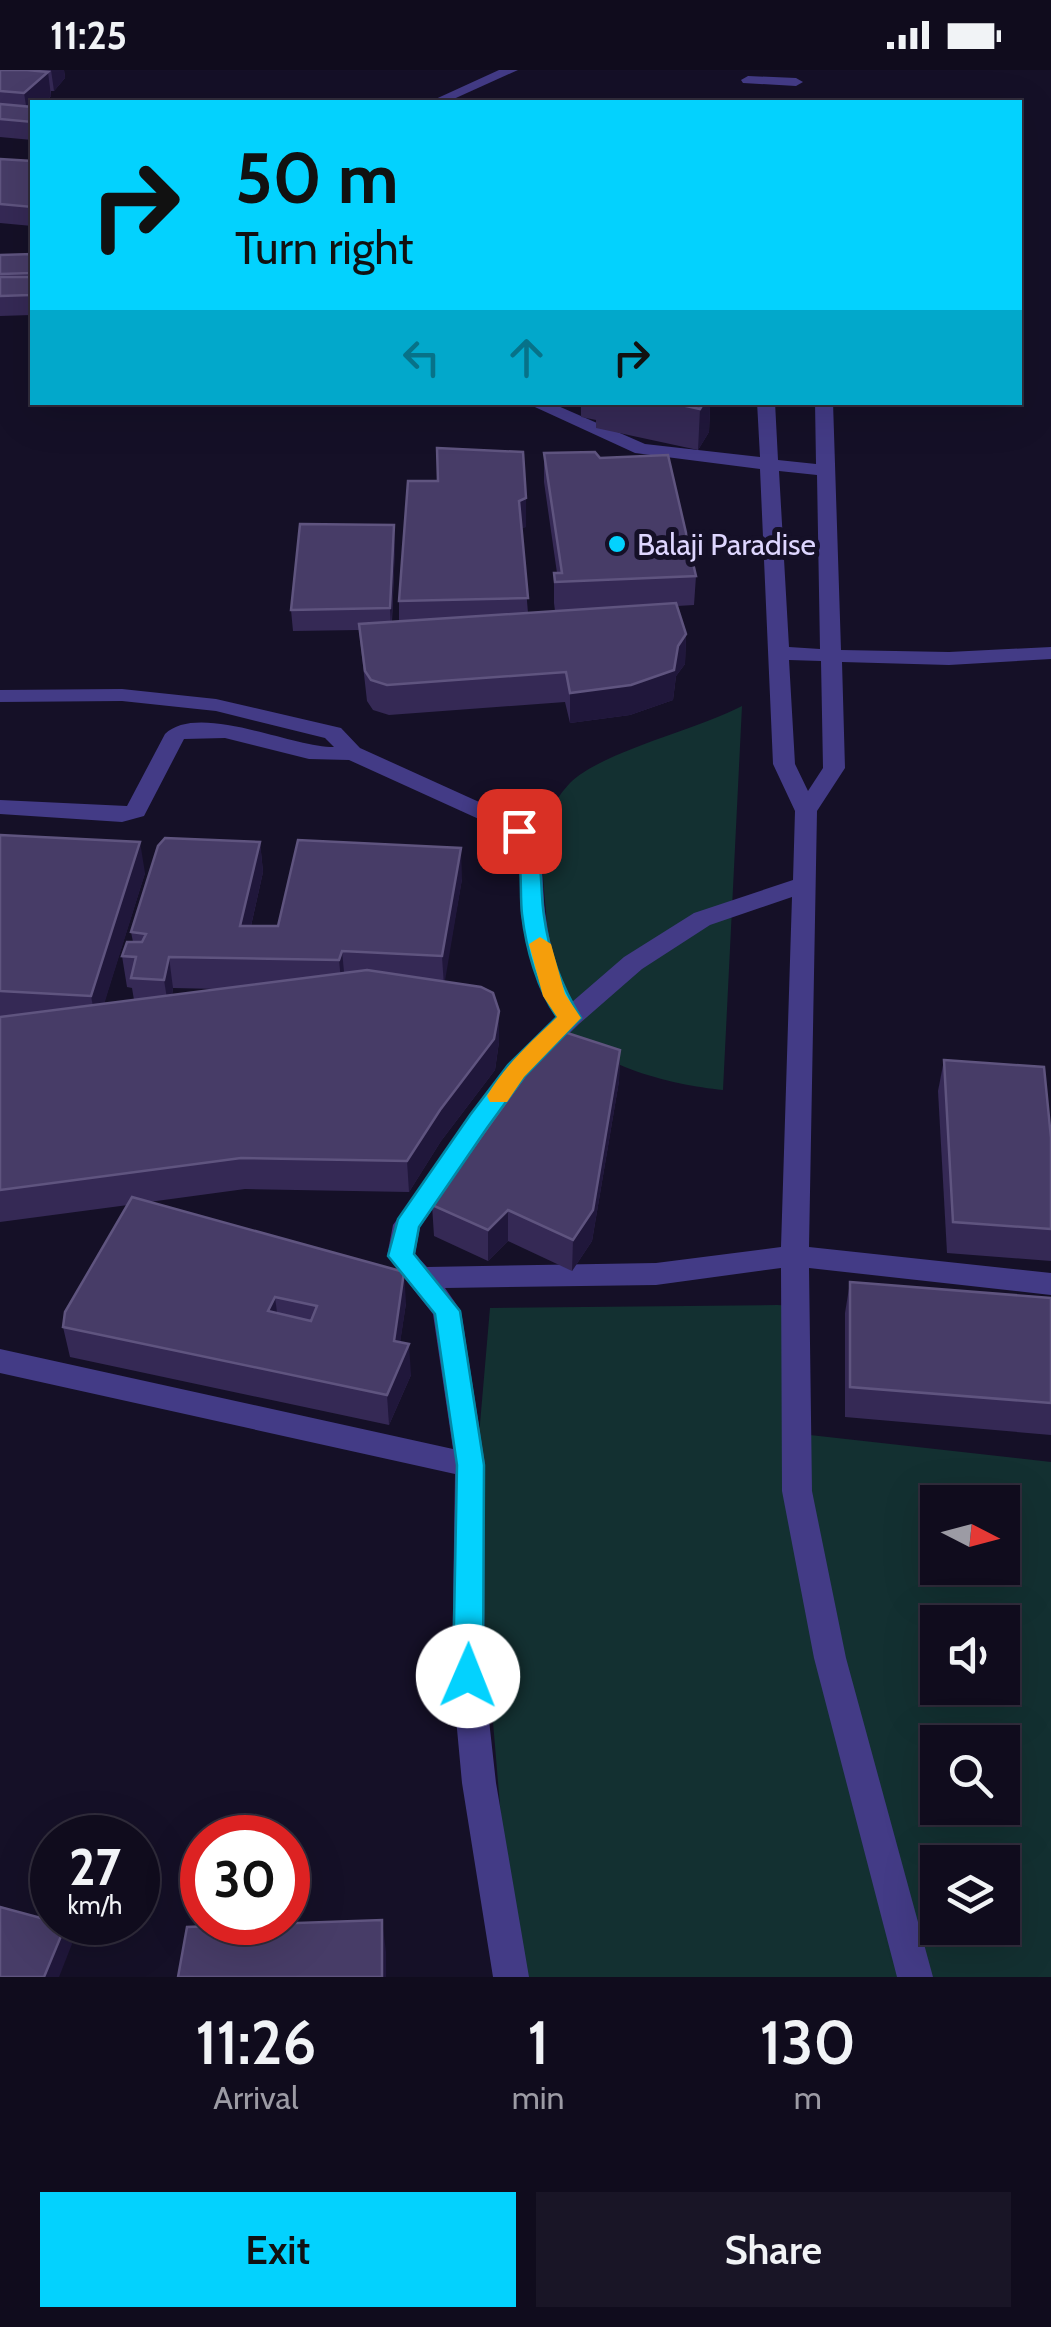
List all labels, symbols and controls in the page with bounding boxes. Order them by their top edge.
text: 11:25 [50,12,127,59]
text: 50 m [235,135,399,221]
icon: right [70,140,200,270]
text: Turn right [235,221,414,275]
icon: left [394,330,449,385]
icon: ahead [499,330,554,385]
icon: right [604,330,659,385]
place label: Balaji Paradise [637,526,816,563]
marker: Balaji Paradise [606,533,628,555]
pin [477,789,562,874]
icon: arrive [492,804,547,859]
north arrow [920,1485,1020,1585]
map controls [920,1485,1020,1945]
button: sound [920,1605,1020,1705]
position arrow [416,1624,520,1728]
button: search [920,1725,1020,1825]
speed limit sign: 30 [180,1815,310,1945]
text: 27 [69,1837,121,1898]
button: layers [920,1845,1020,1945]
text: km/h [68,1890,122,1920]
text: 11:26 [195,2006,316,2079]
text: 1 [527,2006,549,2079]
text: 130 [760,2006,856,2079]
text: Arrival [213,2078,298,2117]
text: min [512,2078,564,2117]
text: m [794,2078,822,2117]
button: Exit [40,2192,516,2307]
button: Share [536,2192,1011,2307]

